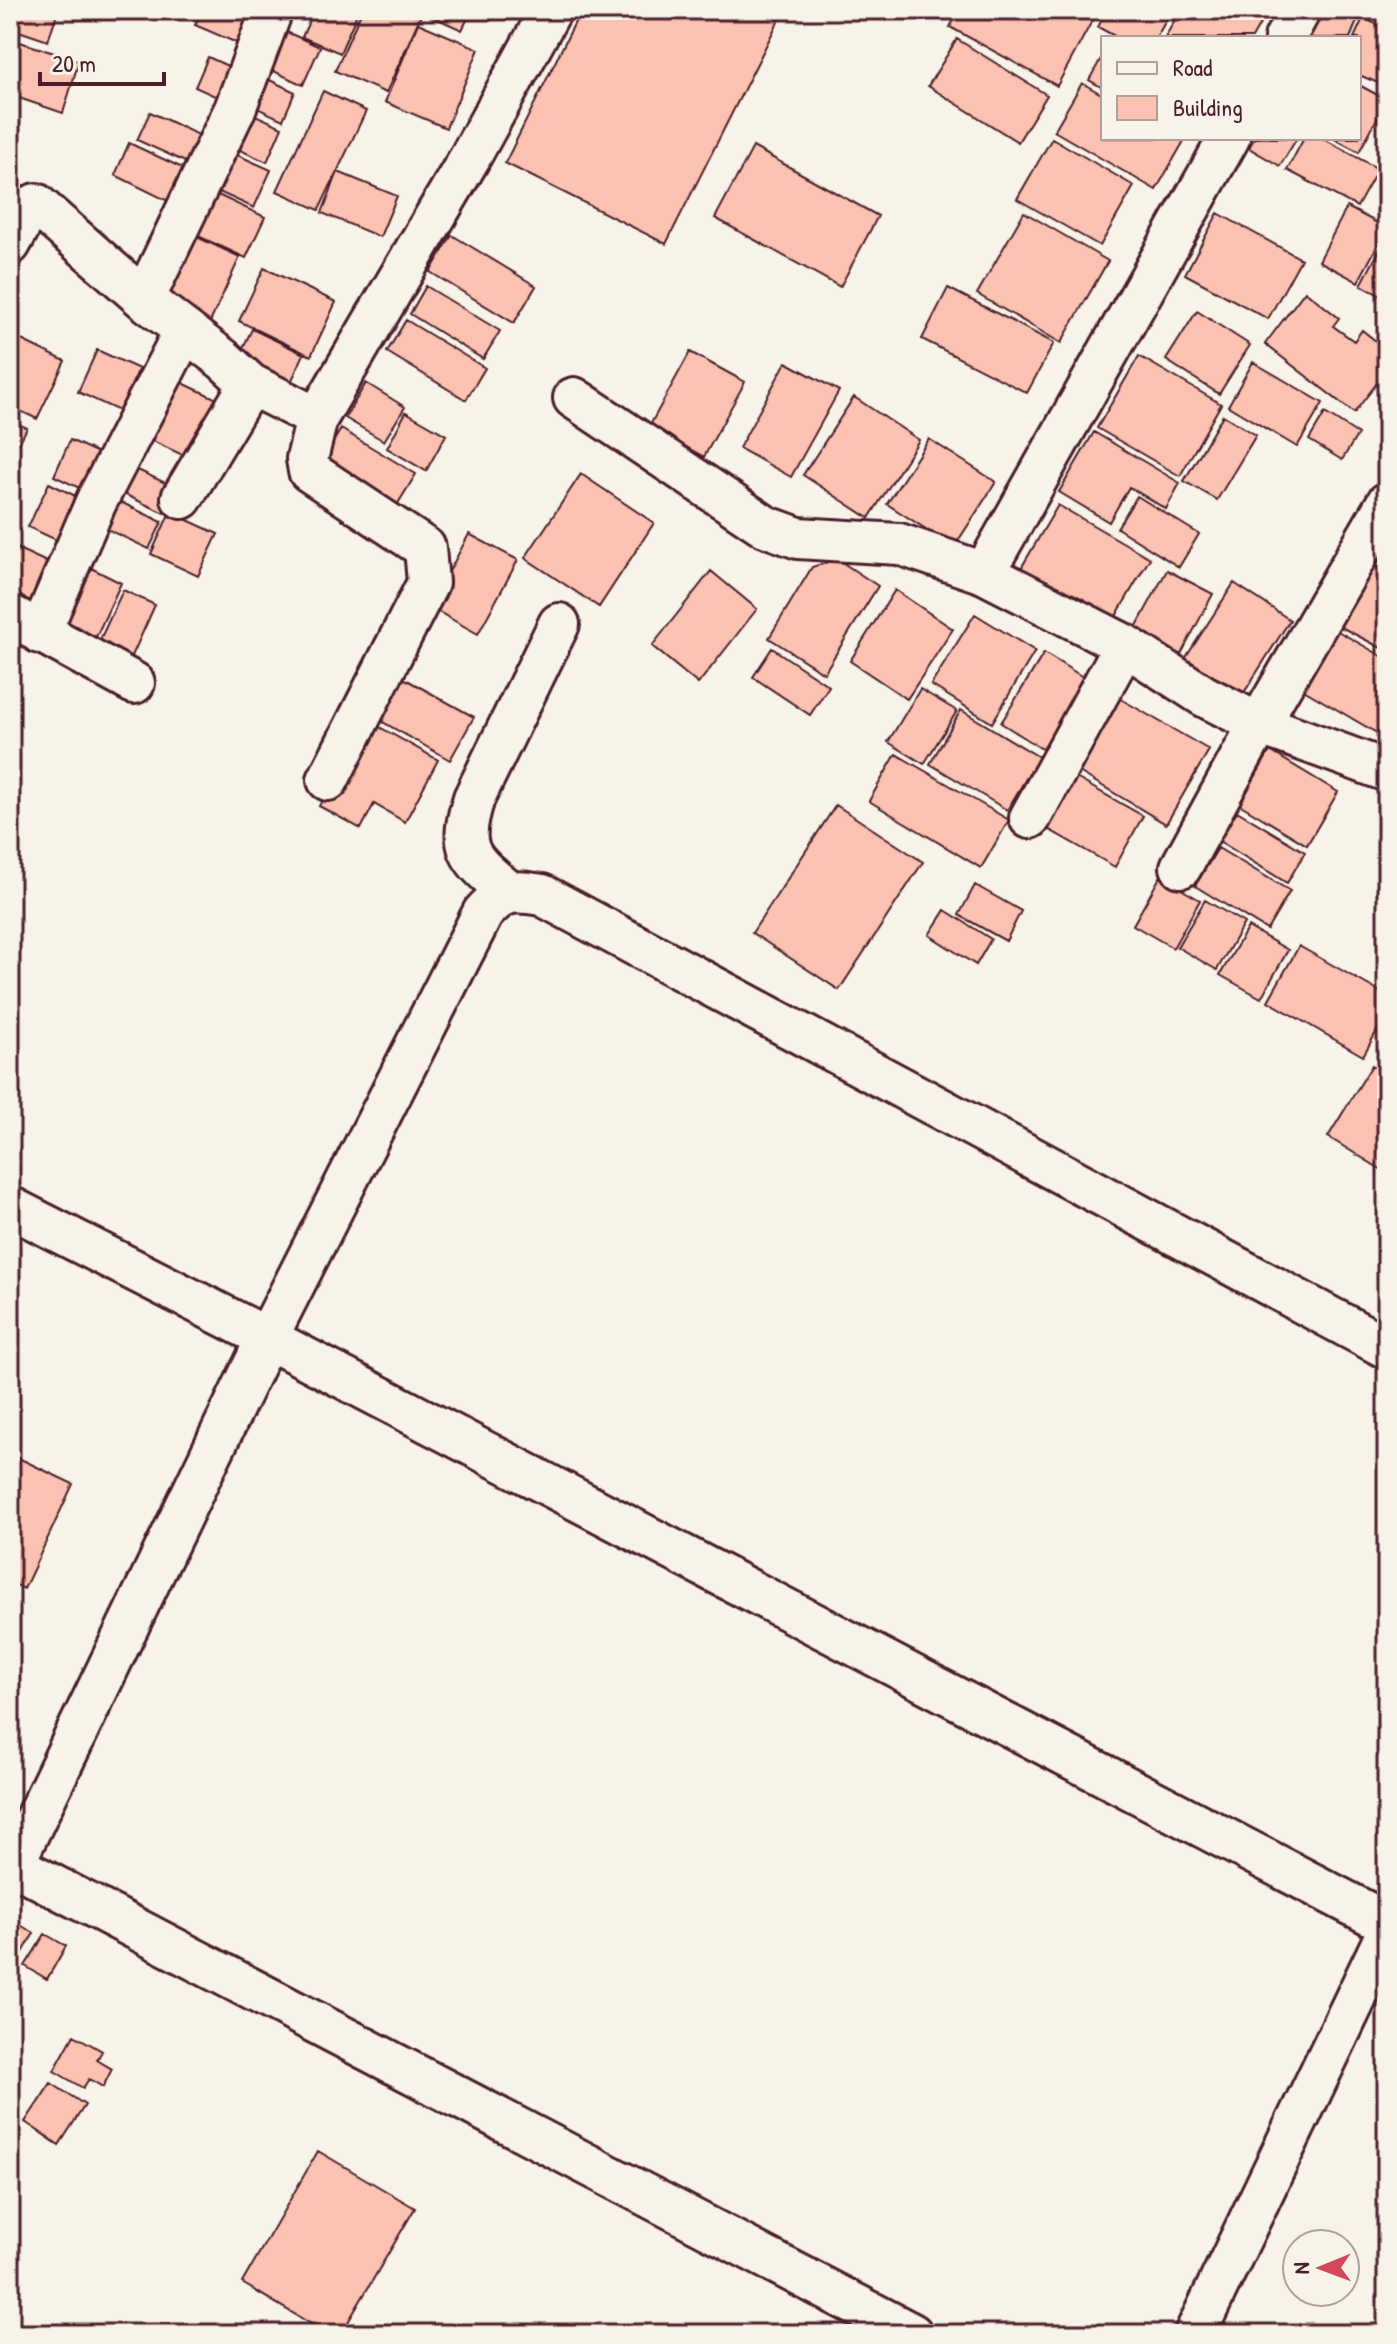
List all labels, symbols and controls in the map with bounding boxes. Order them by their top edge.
scale bar [40,36,164,86]
legend [1101,36,1361,140]
text: 20 m [52,47,96,79]
text: Road [1173,51,1212,83]
text: Building [1173,91,1243,123]
north arrow [1281,2228,1361,2308]
text: N [1286,2262,1316,2274]

